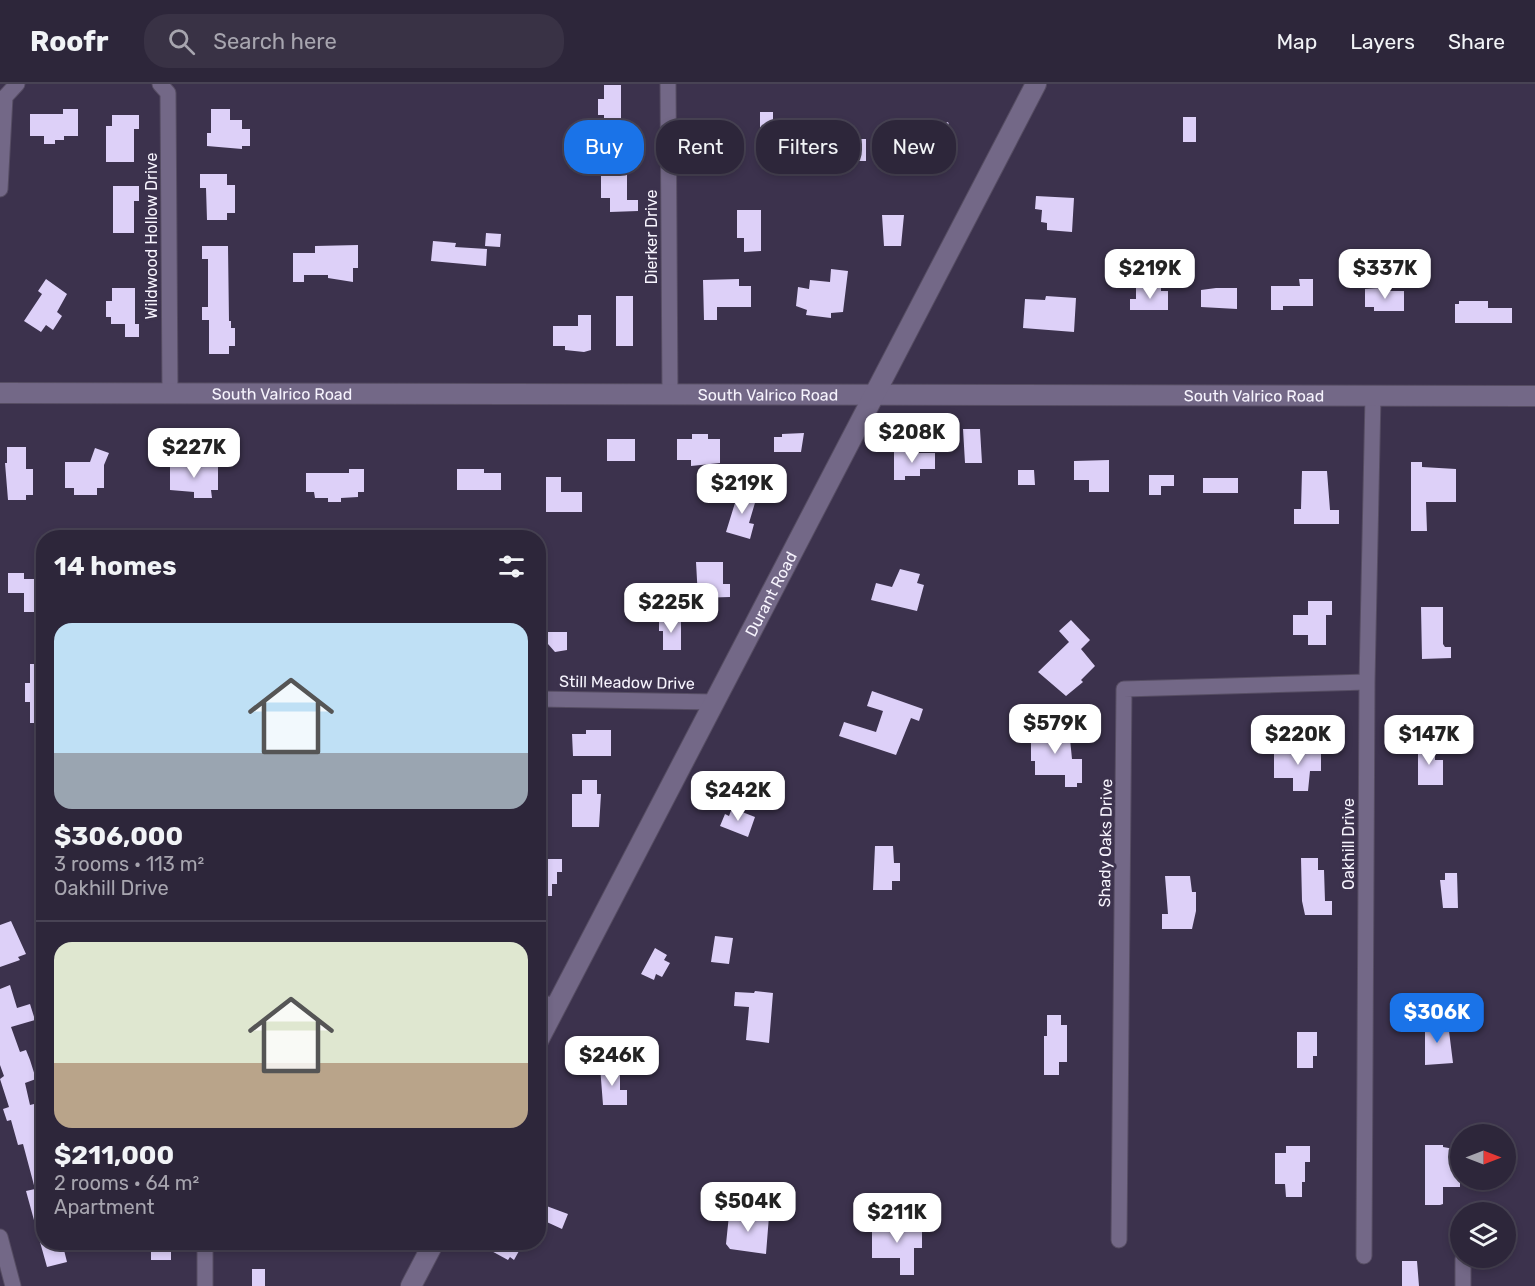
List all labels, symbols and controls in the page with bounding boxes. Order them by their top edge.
search box [144,14,564,68]
text: Roofr [30,25,108,58]
icon: search [165,25,198,58]
text: Search here [213,28,337,55]
text: Map [1276,29,1317,54]
text: Layers [1350,29,1415,54]
text: Share [1448,29,1505,54]
chip: Buy [564,120,644,174]
chip: Rent [656,120,744,174]
chip: Filters [756,120,860,174]
chip: New [872,120,956,174]
street label: Wildwood Hollow Drive [142,153,161,319]
street label: Dierker Drive [642,190,661,284]
pin: $219K [1108,249,1192,300]
pin: $337K [1343,249,1427,300]
text: $219K [1119,256,1181,280]
text: $337K [1353,256,1417,280]
street label: South Valrico Road [212,384,352,404]
street label: South Valrico Road [698,385,838,405]
street label: South Valrico Road [1184,386,1324,406]
pin: $208K [870,413,954,464]
text: $208K [879,420,945,444]
pin: $227K [152,428,236,479]
text: $227K [162,435,226,459]
pin: $219K [700,464,784,515]
text: $219K [711,471,773,495]
street label: Durant Road [741,548,801,640]
icon: filters [495,550,528,583]
text: 14 homes [54,551,177,582]
pin: $225K [629,583,713,634]
text: $225K [638,590,704,614]
icon: home [237,662,345,770]
street label: Still Meadow Drive [559,672,695,693]
pin: $579K [1013,704,1097,755]
text: $579K [1023,711,1087,735]
pin: $220K [1256,715,1340,766]
pin: $147K [1387,715,1471,766]
text: $220K [1265,722,1331,746]
text: $147K [1398,722,1460,746]
pin: $242K [696,771,780,822]
text: $242K [705,778,771,802]
street label: Shady Oaks Drive [1095,778,1116,908]
street label: Oakhill Drive [1339,798,1358,890]
text: $306,000 [54,821,183,852]
text: 3 rooms · 113 m² [54,852,204,876]
text: Oakhill Drive [54,876,169,900]
icon: home [237,981,345,1089]
pin: $306K [1395,993,1479,1044]
text: $306K [1404,1000,1470,1024]
pin: $246K [570,1036,654,1087]
text: $246K [579,1043,645,1067]
north arrow [1450,1124,1516,1190]
map controls [1450,1124,1516,1268]
text: $211,000 [54,1140,174,1171]
text: 2 rooms · 64 m² [54,1171,199,1195]
pin: $504K [706,1182,790,1233]
text: $504K [715,1189,781,1213]
pin: $211K [855,1193,939,1244]
text: Apartment [54,1195,155,1219]
text: $211K [867,1200,927,1224]
button: layers [1450,1202,1516,1268]

